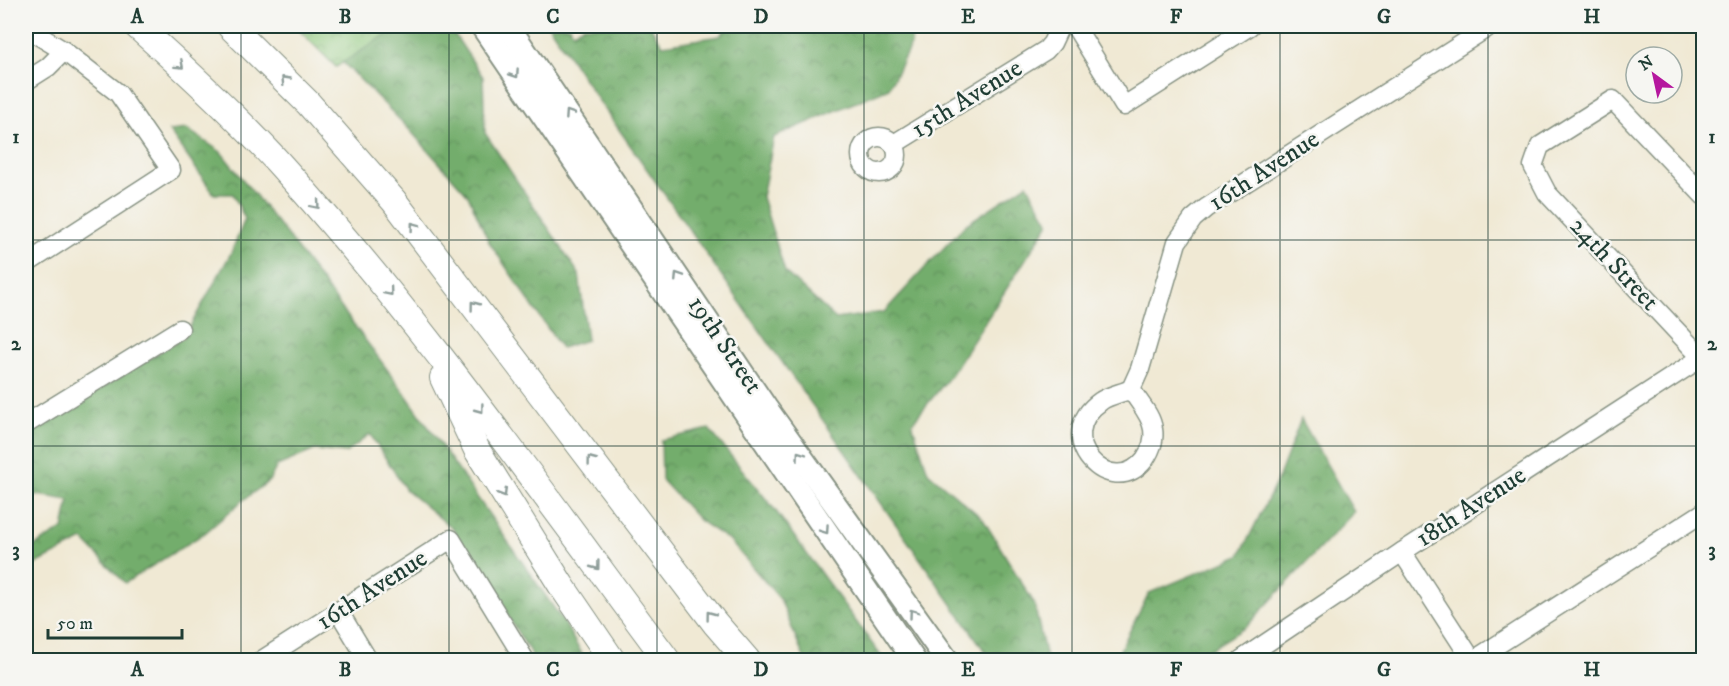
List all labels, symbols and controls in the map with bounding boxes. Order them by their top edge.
text: A [130,5,145,30]
text: B [339,5,351,30]
text: C [546,5,560,30]
text: D [754,5,769,30]
text: E [961,5,975,30]
text: F [1170,5,1183,30]
text: G [1377,5,1391,30]
text: H [1584,5,1601,30]
north arrow [1624,45,1684,105]
text: N [1635,51,1657,75]
street label: 15th Avenue [905,52,1029,146]
one-way arrow [174,58,184,69]
one-way arrow [507,67,518,78]
one-way arrow [281,76,292,86]
one-way arrow [565,110,576,121]
street label: 16th Avenue [1202,123,1326,219]
text: 1 [12,125,20,150]
text: 1 [1708,125,1716,150]
one-way arrow [309,198,320,209]
street label: 24th Street [1562,210,1666,318]
one-way arrow [410,222,421,233]
one-way arrow [674,272,686,282]
one-way arrow [381,285,392,296]
street label: 19th Street [680,290,770,400]
one-way arrow [470,300,481,311]
text: 2 [11,332,22,357]
text: 2 [1707,332,1718,357]
one-way arrow [472,403,483,414]
one-way arrow [796,450,807,461]
one-way arrow [588,456,599,467]
street label: 18th Avenue [1410,459,1532,555]
one-way arrow [496,487,508,497]
one-way arrow [818,524,829,535]
text: 3 [12,538,20,563]
text: 3 [1708,538,1716,563]
street label: 16th Avenue [310,542,434,638]
one-way arrow [589,559,600,570]
scale bar [48,602,182,640]
one-way arrow [909,609,920,620]
one-way arrow [706,611,717,622]
text: 50 m [57,613,93,635]
text: A [130,658,145,683]
text: B [339,658,351,683]
text: C [546,658,560,683]
text: D [754,658,769,683]
text: E [961,658,975,683]
text: F [1170,658,1183,683]
text: G [1377,658,1391,683]
text: H [1584,658,1601,683]

